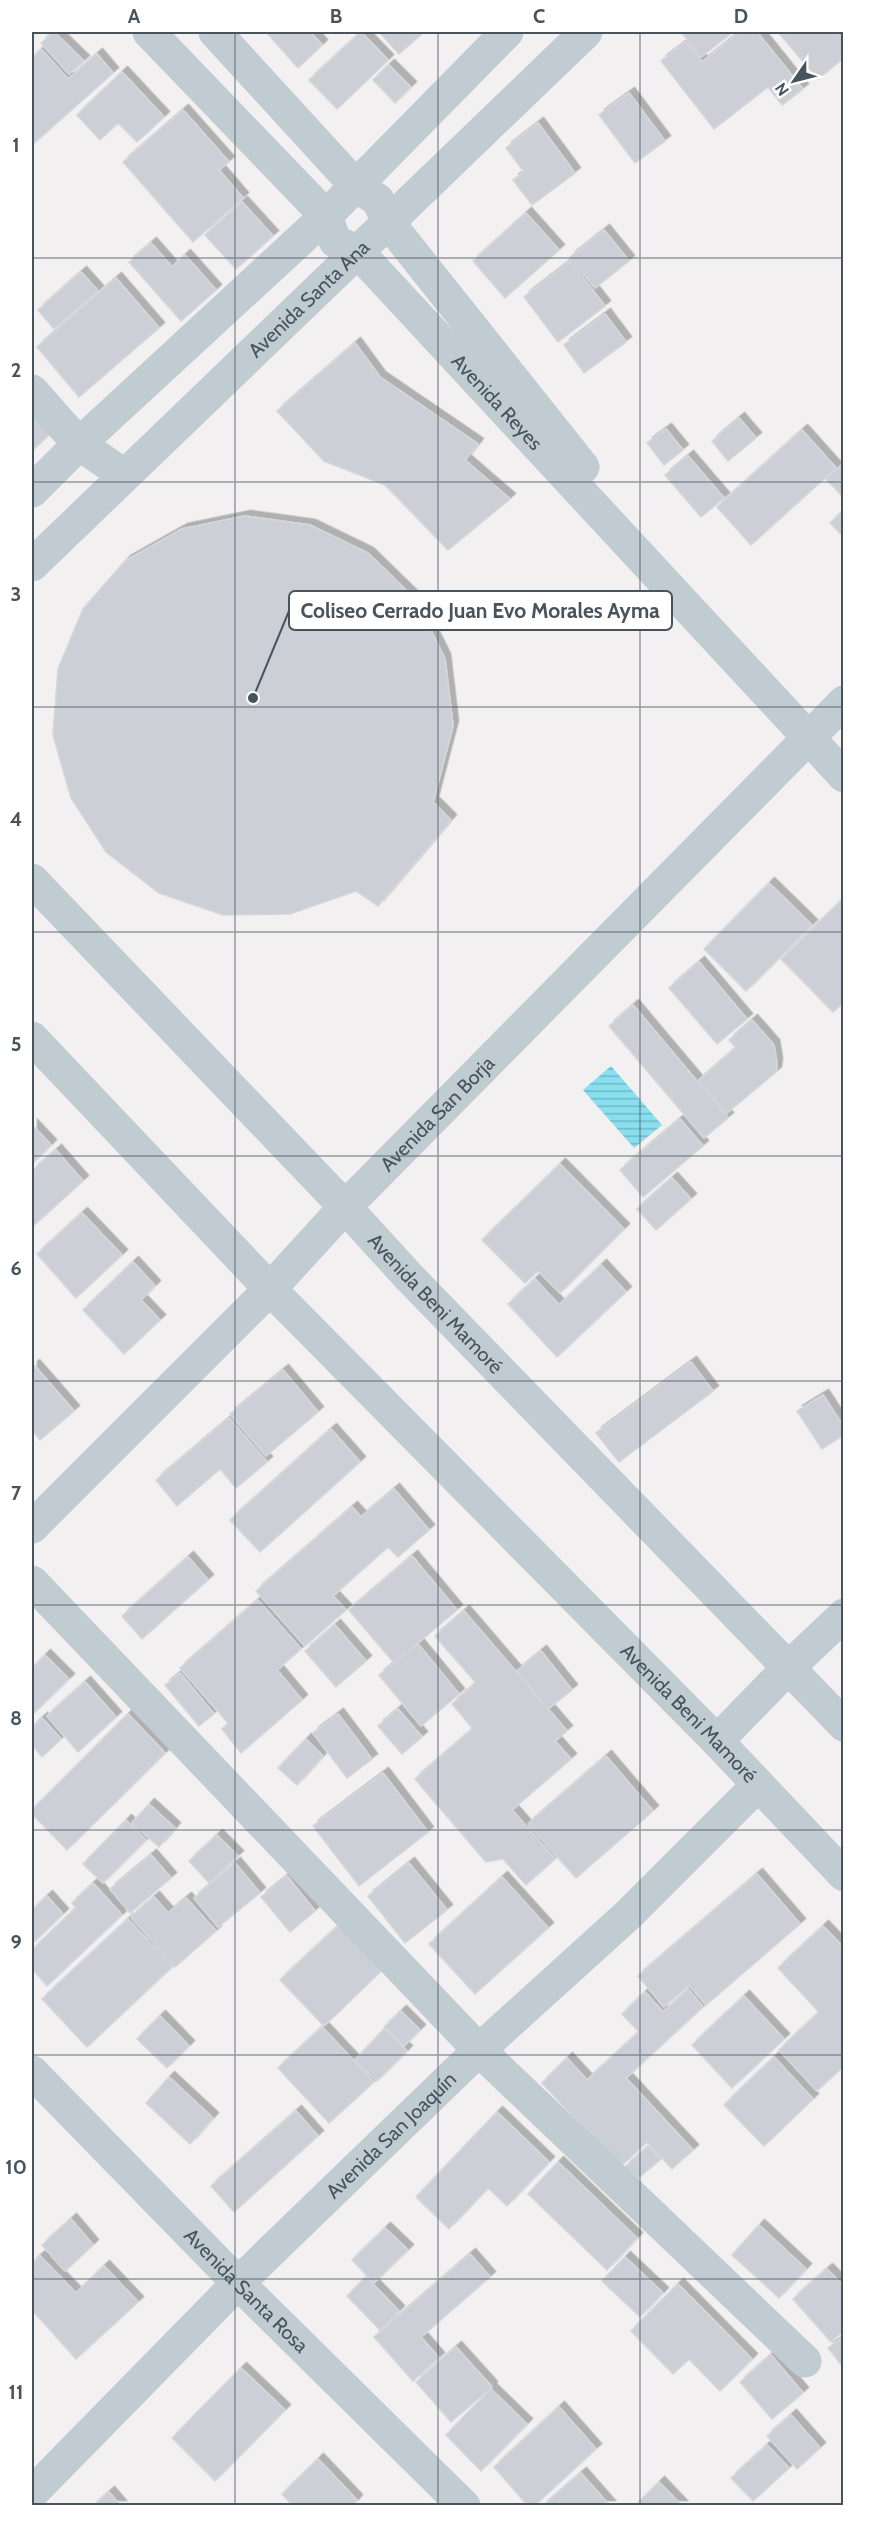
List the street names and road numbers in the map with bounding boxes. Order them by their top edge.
street label: Avenida Santa Ana [243,235,374,362]
street label: Avenida Reyes [447,349,548,455]
street label: Avenida San Borja [375,1051,500,1176]
street label: Avenida Beni Mamoré [363,1228,508,1379]
street label: Avenida Beni Mamoré [616,1639,762,1788]
street label: Avenida San Joaquín [321,2067,461,2203]
street label: Avenida Santa Rosa [179,2223,314,2358]

